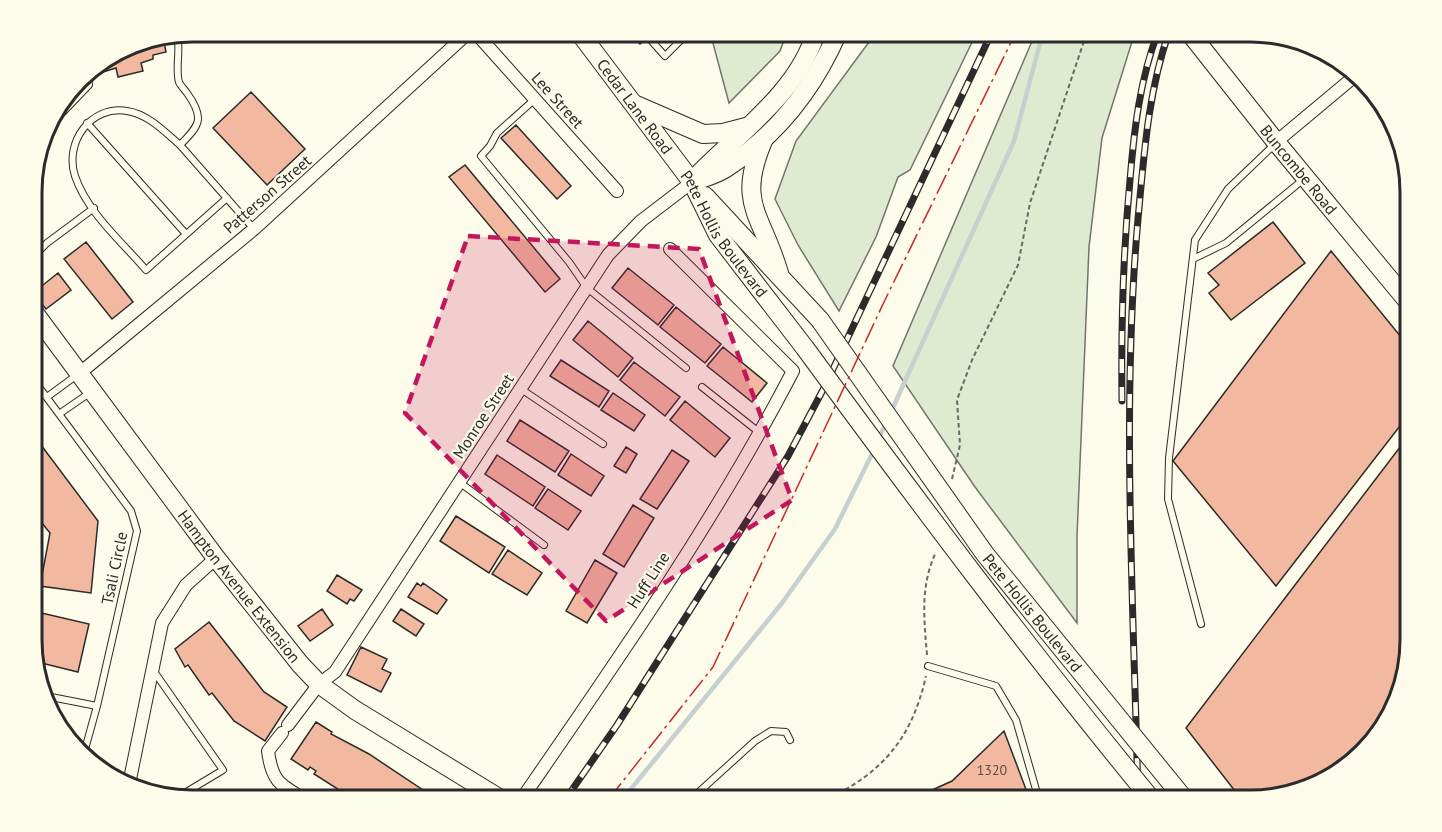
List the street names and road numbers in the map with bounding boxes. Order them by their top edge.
street label: Cedar Lane Road [593,55,677,158]
street label: Lee Street [528,68,589,133]
street label: Buncombe Road [1256,121,1342,218]
street label: Patterson Street [219,150,315,238]
street label: Pete Hollis Boulevard [677,166,772,301]
street label: Monroe Street [448,369,518,462]
street label: Hampton Avenue Extension [174,506,305,667]
street label: Tsali Circle [97,530,131,606]
street label: Huff Line [622,548,674,612]
street label: Pete Hollis Boulevard [979,549,1087,676]

